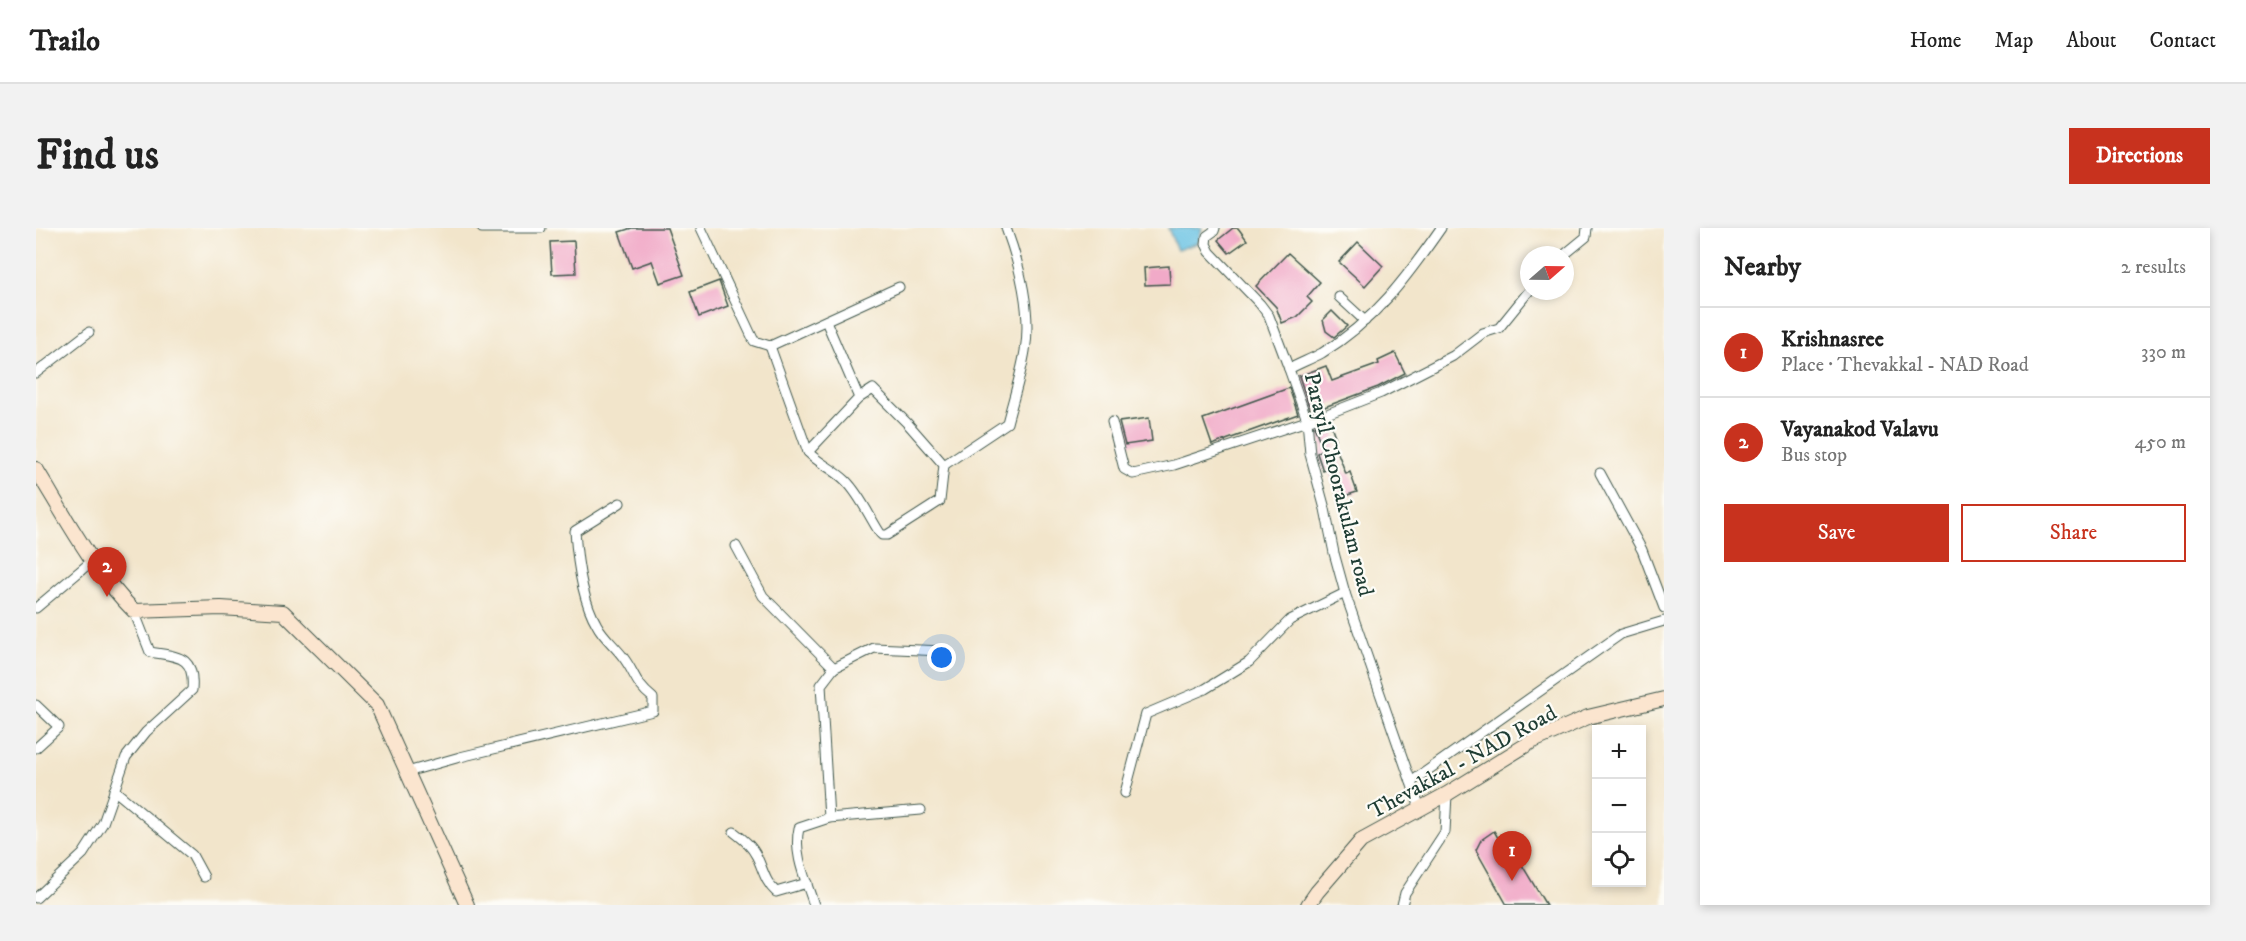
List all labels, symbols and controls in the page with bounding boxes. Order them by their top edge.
text: Trailo [30,24,100,59]
text: Home [1910,28,1962,54]
text: Map [1995,28,2033,54]
text: About [2066,28,2117,54]
text: Contact [2150,28,2216,54]
button: Directions [2069,128,2210,184]
text: Find us [36,130,159,182]
north arrow [1520,246,1574,300]
text: Nearby [1724,251,1801,284]
text: 2 results [2121,255,2186,280]
text: Krishnasree [1781,326,1884,353]
text: 1 [1740,340,1747,365]
text: 330 m [2141,340,2186,365]
text: Place · Thevakkal - NAD Road [1781,353,2029,378]
street label: Parayil Choorakulam road [1298,370,1379,599]
text: Vayanakod Valavu [1781,416,1939,443]
text: 2 [1739,430,1748,455]
text: 450 m [2135,430,2186,455]
text: Bus stop [1781,443,1847,468]
button: Save [1724,504,1949,562]
button: Share [1961,504,2186,562]
pin: 2 [88,548,126,597]
your location [927,643,956,672]
street label: Thevakkal - NAD Road [1364,699,1561,825]
map controls [1592,725,1646,887]
button: + [1592,725,1646,779]
button: − [1592,779,1646,833]
pin: 1 [1492,832,1532,881]
button: locate [1592,833,1646,887]

